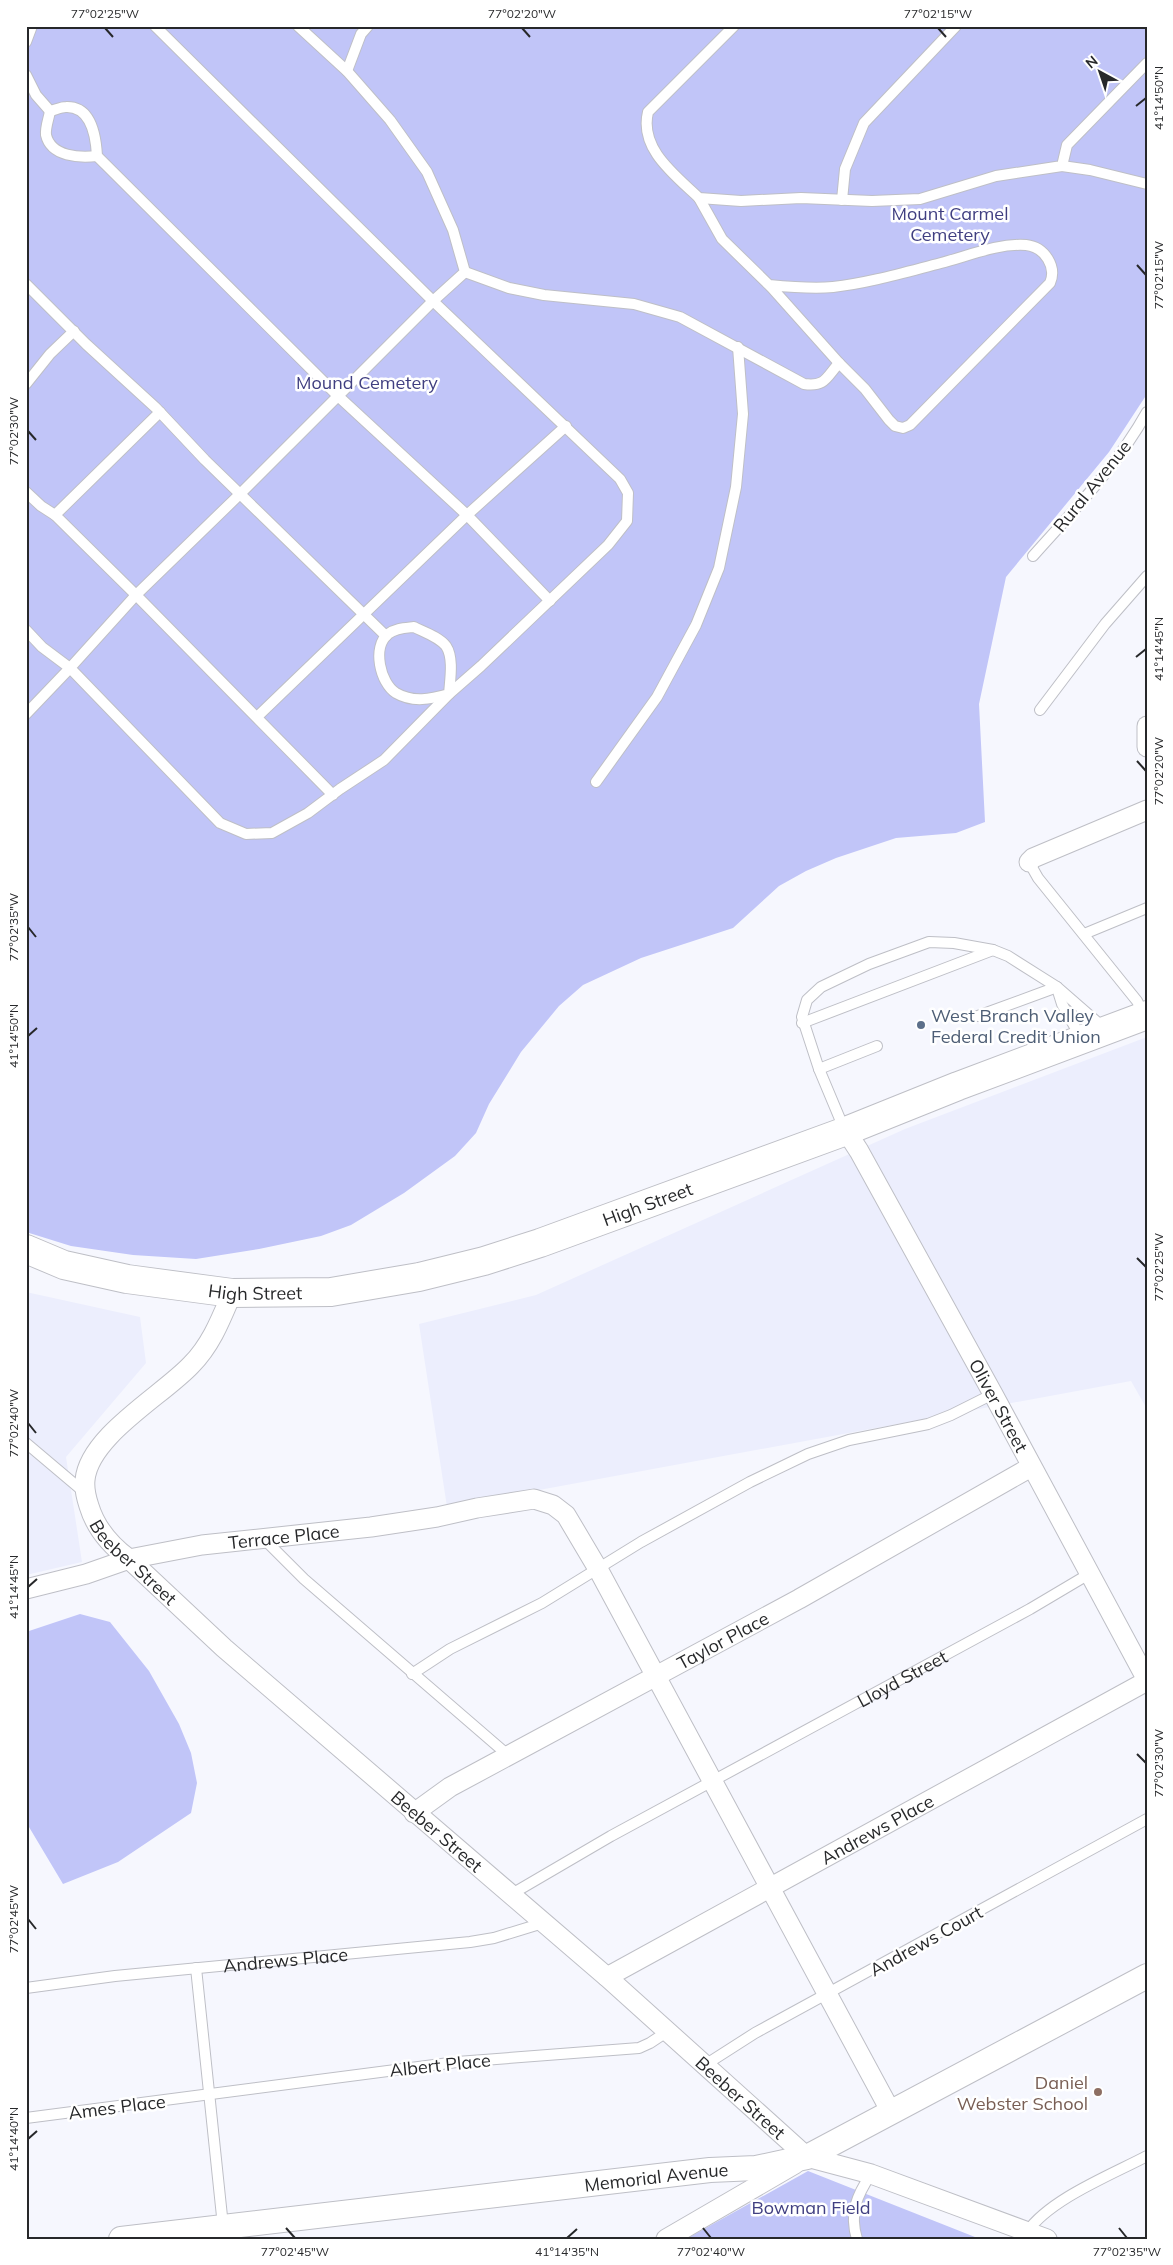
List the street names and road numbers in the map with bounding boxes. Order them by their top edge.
street label: Rural Avenue [1048,435,1136,537]
street label: High Street [599,1177,695,1231]
street label: High Street [207,1278,302,1305]
street label: Oliver Street [964,1355,1033,1456]
street label: Beeber Street [85,1515,182,1610]
street label: Terrace Place [227,1519,341,1554]
street label: Taylor Place [673,1606,772,1674]
street label: Lloyd Street [853,1645,951,1712]
street label: Beeber Street [386,1785,488,1877]
street label: Andrews Place [817,1789,938,1869]
street label: Andrews Court [866,1901,986,1981]
street label: Andrews Place [222,1942,349,1977]
street label: Albert Place [388,2048,492,2082]
street label: Beeber Street [691,2051,791,2144]
street label: Ames Place [67,2090,167,2124]
street label: Memorial Avenue [583,2158,729,2196]

